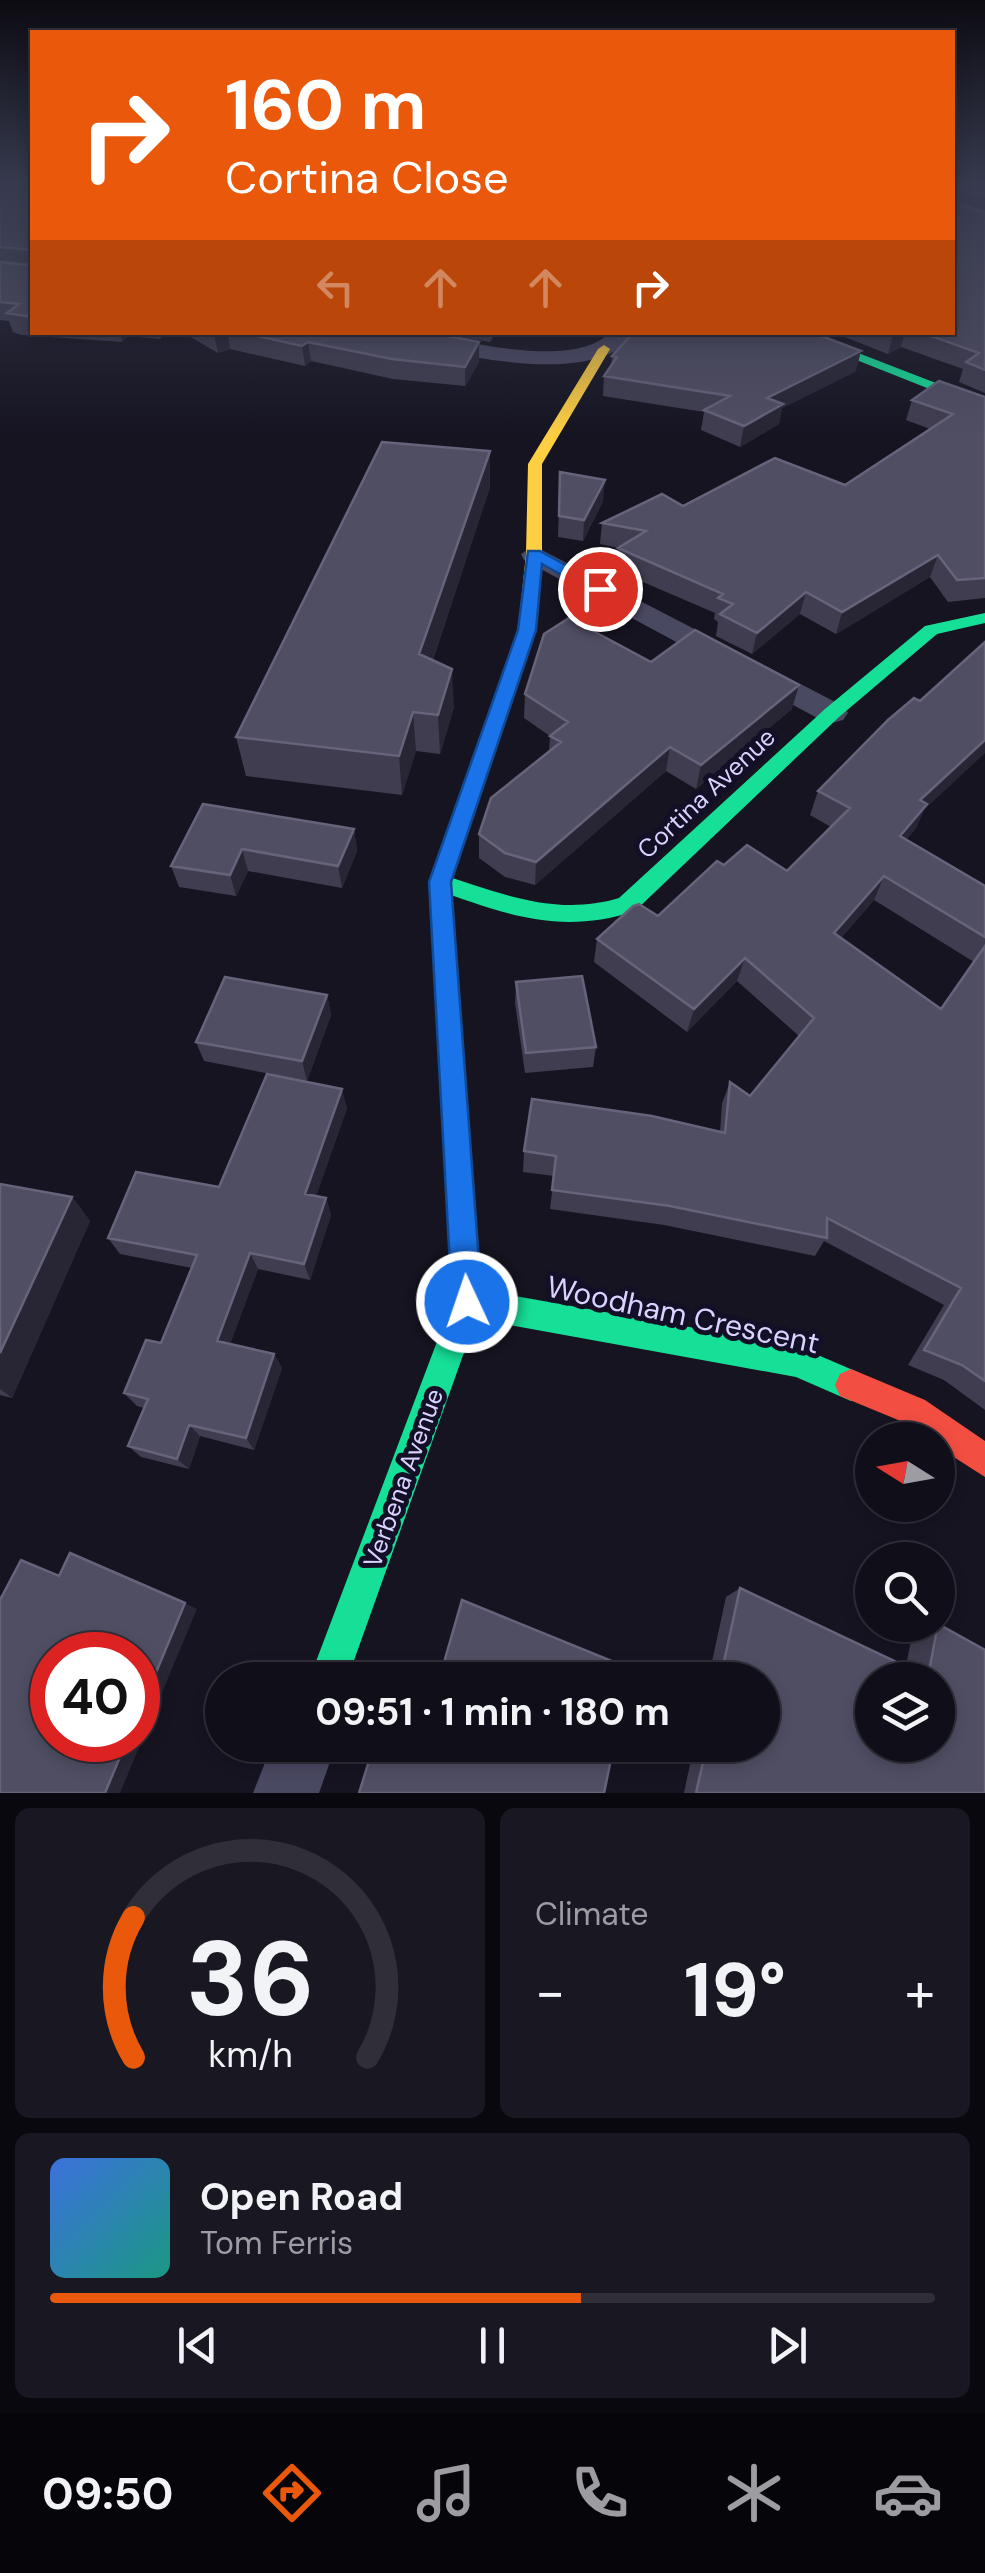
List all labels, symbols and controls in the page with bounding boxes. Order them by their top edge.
text: 160 m [225,60,426,151]
icon: right [60,70,190,200]
text: Cortina Close [225,148,508,207]
icon: left [308,260,363,315]
icon: ahead [413,260,468,315]
icon: ahead [518,260,573,315]
icon: right [623,260,678,315]
pin [558,547,643,632]
icon: arrive [573,562,628,617]
street label: Cortina Avenue [630,721,782,866]
position arrow [415,1250,519,1354]
street label: Woodham Crescent [543,1267,823,1362]
street label: Verbena Avenue [356,1384,451,1572]
north arrow [855,1422,955,1522]
map controls [855,1422,955,1762]
button: search [855,1542,955,1642]
speed limit sign: 40 [30,1632,160,1762]
button: layers [855,1662,955,1762]
text: 09:51 · 1 min · 180 m [315,1687,670,1737]
text: Climate [535,1893,649,1935]
text: 36 [186,1912,314,2047]
text: 19° [684,1942,786,2039]
text: − [535,1956,565,2028]
text: + [905,1956,935,2028]
text: km/h [208,2032,292,2078]
text: Open Road [200,2172,403,2222]
text: Tom Ferris [200,2222,353,2264]
icon: previous [170,2318,225,2373]
icon: pause [465,2318,520,2373]
icon: next [760,2318,815,2373]
icon: directions [257,2458,327,2528]
icon: music [411,2458,481,2528]
icon: phone [565,2458,635,2528]
icon: climate [719,2458,789,2528]
icon: car [873,2458,943,2528]
text: 09:50 [42,2464,173,2523]

